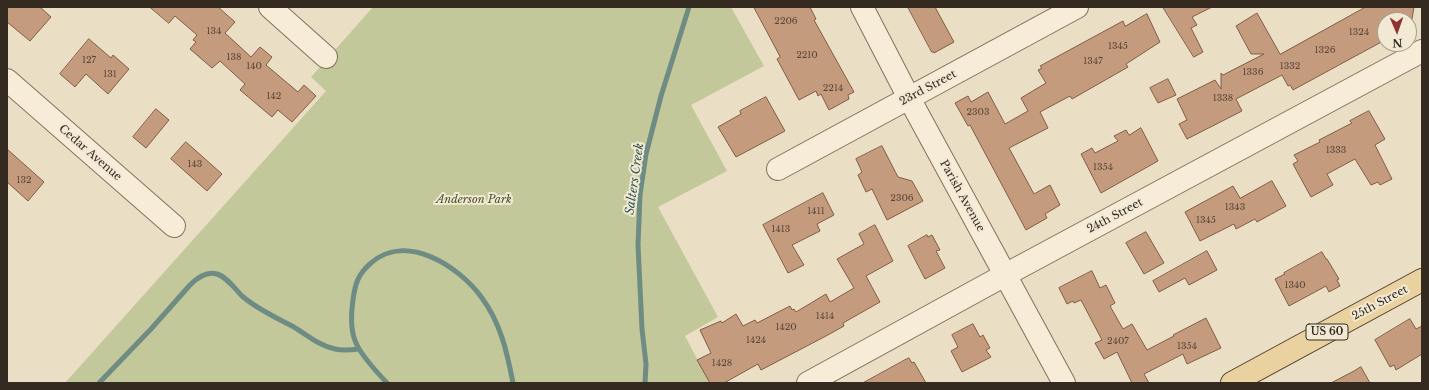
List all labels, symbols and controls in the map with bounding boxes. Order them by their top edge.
north arrow [1377,12,1417,52]
house number: 2206 [774,16,798,26]
house number: 134 [207,26,221,36]
house number: 1324 [1349,27,1369,37]
text: N [1392,36,1403,50]
house number: 1345 [1108,41,1128,51]
house number: 1326 [1315,45,1335,55]
house number: 2210 [796,50,818,60]
house number: 138 [226,52,242,62]
house number: 127 [82,55,96,65]
house number: 1347 [1083,56,1103,66]
house number: 140 [246,61,262,71]
house number: 1332 [1280,61,1300,71]
house number: 1336 [1243,67,1263,77]
street label: 23rd Street [897,68,959,108]
house number: 131 [103,69,117,79]
house number: 2214 [823,83,843,93]
house number: 142 [267,91,281,101]
house number: 1338 [1213,93,1233,103]
house number: 2303 [966,107,990,117]
street label: Cedar Avenue [56,122,124,184]
water label: Salters Creek [623,142,647,216]
house number: 1333 [1326,145,1346,155]
street label: Parish Avenue [937,158,987,234]
house number: 143 [188,159,202,169]
house number: 1354 [1093,162,1113,172]
house number: 132 [16,175,32,185]
park label: Anderson Park [436,193,512,207]
house number: 2306 [890,193,914,203]
street label: 24th Street [1085,196,1145,236]
house number: 1343 [1225,202,1245,212]
house number: 1411 [807,206,825,216]
house number: 1345 [1196,215,1216,225]
house number: 1413 [772,224,790,234]
house number: 1340 [1284,280,1306,290]
street label: 25th Street [1350,283,1410,323]
house number: 1414 [816,311,834,321]
house number: 1420 [775,322,797,332]
road number: US 60 [1306,324,1348,340]
house number: 1424 [746,335,766,345]
house number: 2407 [1107,336,1129,346]
house number: 1354 [1177,341,1197,351]
house number: 1428 [712,358,732,368]

